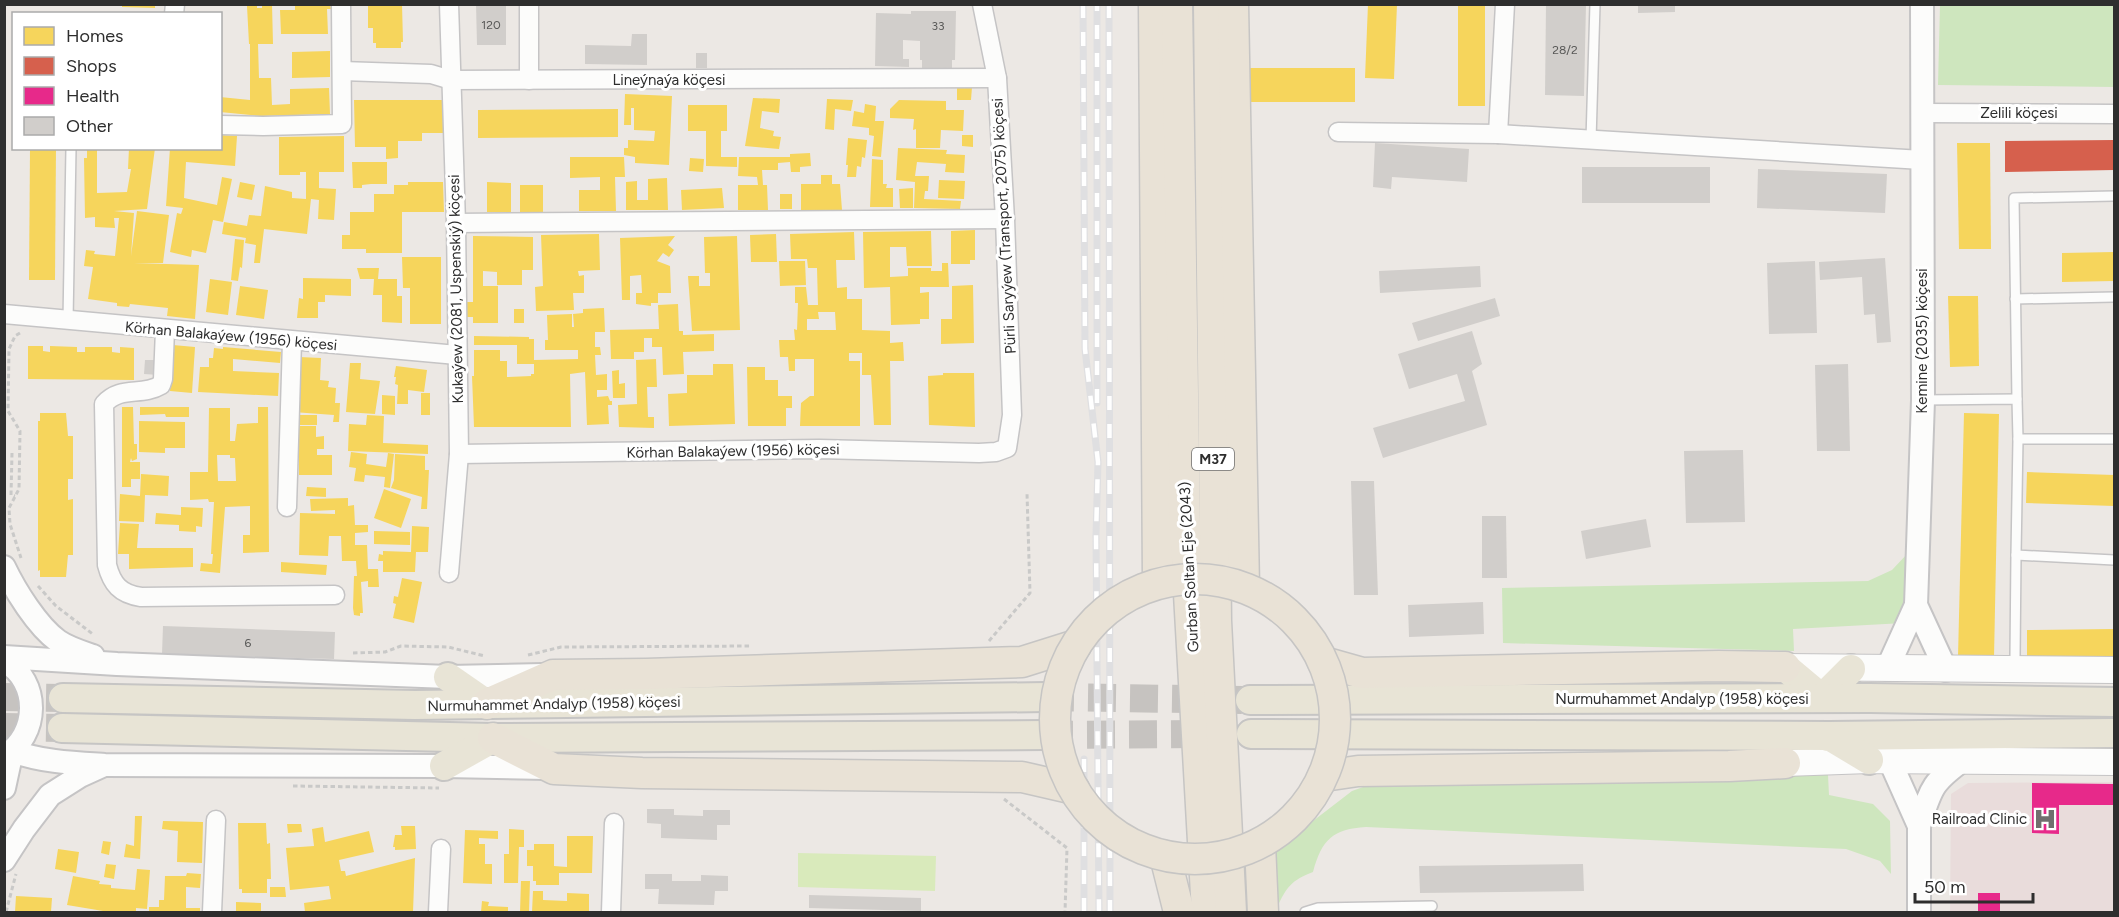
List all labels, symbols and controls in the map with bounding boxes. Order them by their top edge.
legend [12,12,222,150]
house number: 120 [481,18,501,32]
house number: 33 [931,19,945,33]
text: Homes [66,25,124,47]
house number: 28/2 [1552,43,1578,57]
text: Shops [66,55,117,77]
street label: Lineýnaýa köçesi [612,71,726,89]
text: Health [66,85,119,107]
street label: Pürli Saryýew (Transport, 2075) köçesi [988,98,1020,354]
street label: Zelili köçesi [1980,104,2058,122]
text: Other [66,115,113,137]
street label: Kukaýew (2081, Uspenskiý) köçesi [445,174,467,404]
street label: Kemine (2035) köçesi [1913,268,1931,414]
street label: Körhan Balakaýew (1956) köçesi [124,318,338,354]
street label: Körhan Balakaýew (1956) köçesi [626,440,840,462]
road number: M37 [1192,448,1234,470]
street label: Gurban Soltan Eje (2043) [1176,481,1202,653]
house number: 6 [245,636,252,650]
street label: Nurmuhammet Andalyp (1958) köçesi [1555,690,1809,708]
street label: Nurmuhammet Andalyp (1958) köçesi [427,693,681,715]
hospital icon: Railroad Clinic [2032,806,2058,832]
place label: Railroad Clinic [1932,810,2027,828]
scale bar [1915,866,2034,904]
text: 50 m [1924,876,1966,898]

